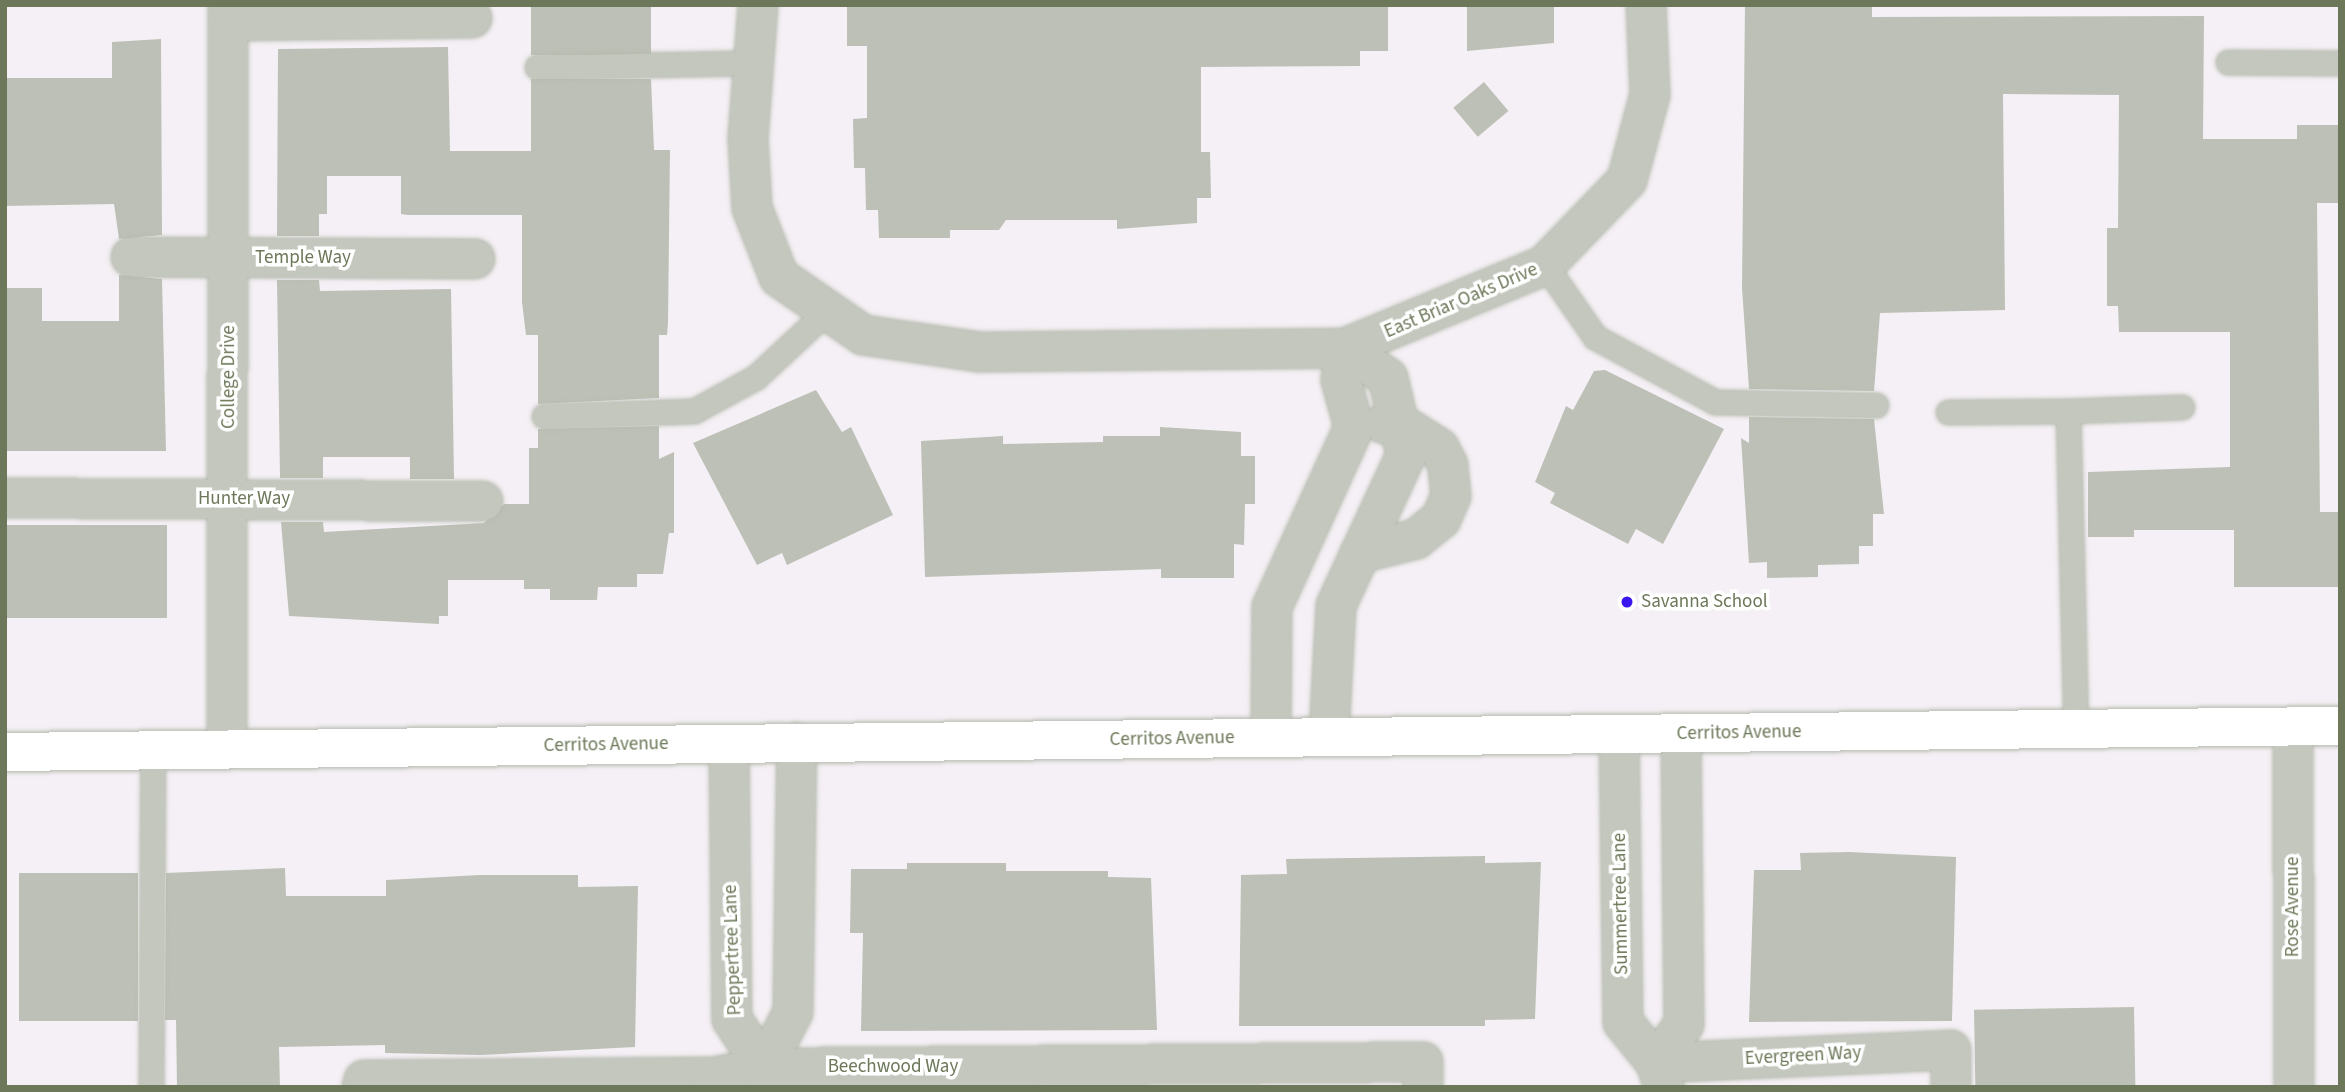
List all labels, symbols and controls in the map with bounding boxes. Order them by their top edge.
street label: Temple Way [255,247,351,269]
street label: East Briar Oaks Drive [1381,258,1541,344]
street label: College Drive [218,325,240,429]
street label: Hunter Way [198,488,290,510]
place label: Savanna School [1641,591,1768,613]
marker: Savanna School [1619,594,1635,610]
street label: Cerritos Avenue [1676,721,1802,745]
street label: Cerritos Avenue [1109,727,1235,751]
street label: Cerritos Avenue [543,733,669,757]
street label: Summertree Lane [1608,833,1634,975]
street label: Rose Avenue [2282,857,2304,957]
street label: Peppertree Lane [719,884,747,1016]
street label: Evergreen Way [1744,1042,1862,1070]
street label: Beechwood Way [828,1056,958,1078]

